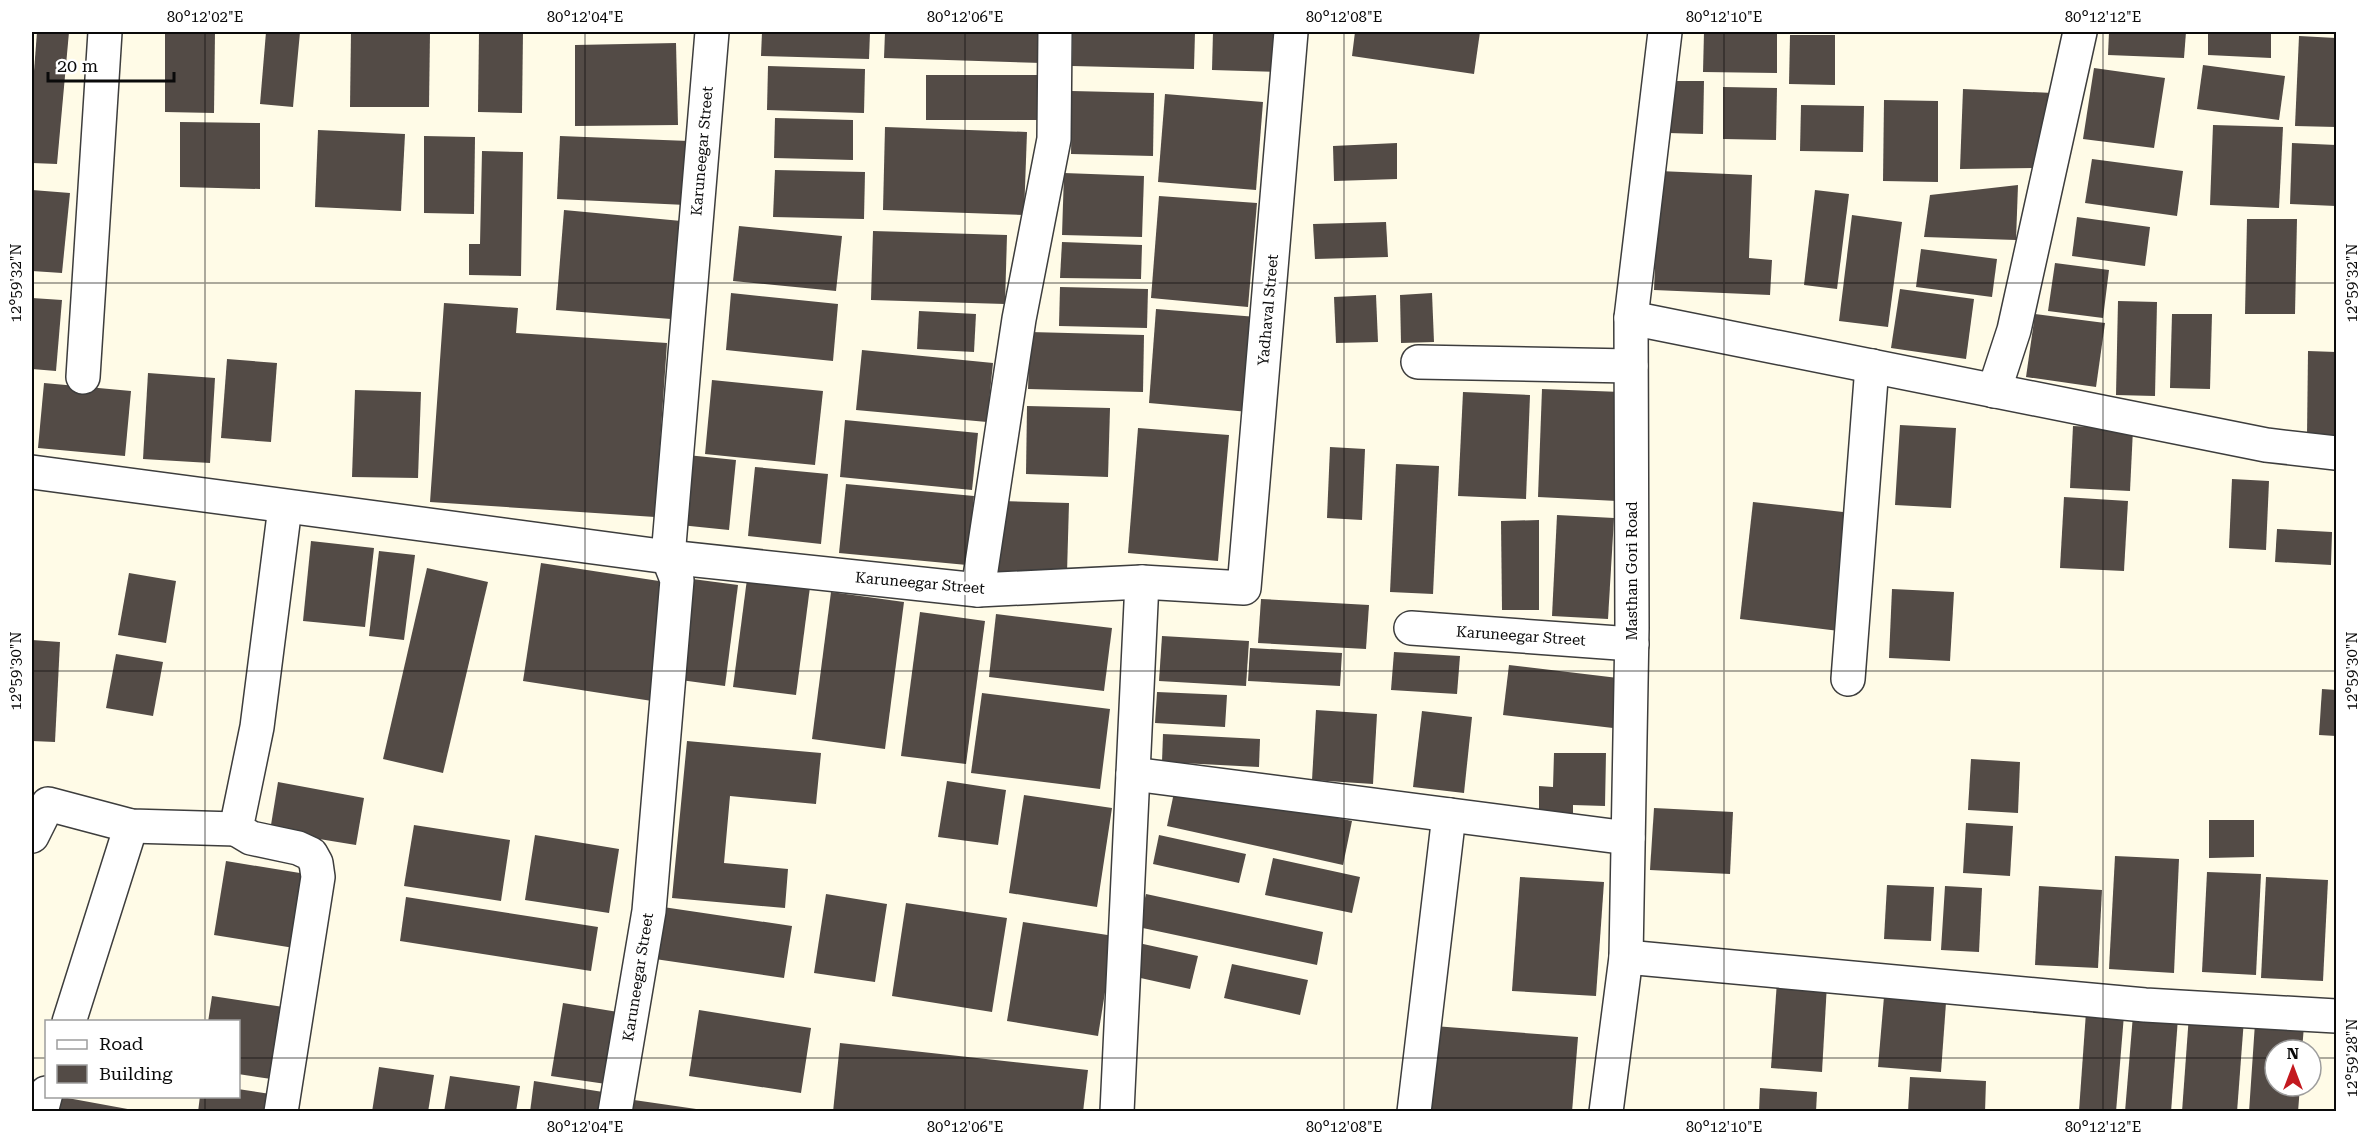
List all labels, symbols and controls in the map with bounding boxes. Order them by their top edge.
text: 80°12'02"E [167,8,243,26]
text: 80°12'04"E [547,8,623,26]
text: 80°12'06"E [927,8,1003,26]
text: 80°12'08"E [1306,8,1382,26]
text: 80°12'10"E [1686,8,1762,26]
text: 80°12'12"E [2065,8,2141,26]
scale bar [48,45,174,83]
text: 20 m [57,55,98,76]
street label: Karuneegar Street [687,85,717,216]
text: 12°59'32"N [7,243,25,323]
text: 12°59'32"N [2343,243,2361,323]
street label: Yadhaval Street [1254,253,1282,367]
street label: Masthan Gori Road [1623,501,1641,641]
street label: Karuneegar Street [855,568,986,598]
street label: Karuneegar Street [1456,622,1587,650]
text: 12°59'30"N [7,631,25,711]
text: 12°59'30"N [2343,631,2361,711]
street label: Karuneegar Street [619,911,657,1043]
text: 12°59'28"N [2343,1018,2361,1098]
legend [45,1020,240,1098]
text: Road [99,1033,144,1054]
north arrow [2263,1038,2323,1098]
text: N [2287,1044,2299,1063]
text: Building [99,1063,173,1084]
text: 80°12'04"E [547,1118,623,1136]
text: 80°12'06"E [927,1118,1003,1136]
text: 80°12'08"E [1306,1118,1382,1136]
text: 80°12'10"E [1686,1118,1762,1136]
text: 80°12'12"E [2065,1118,2141,1136]

